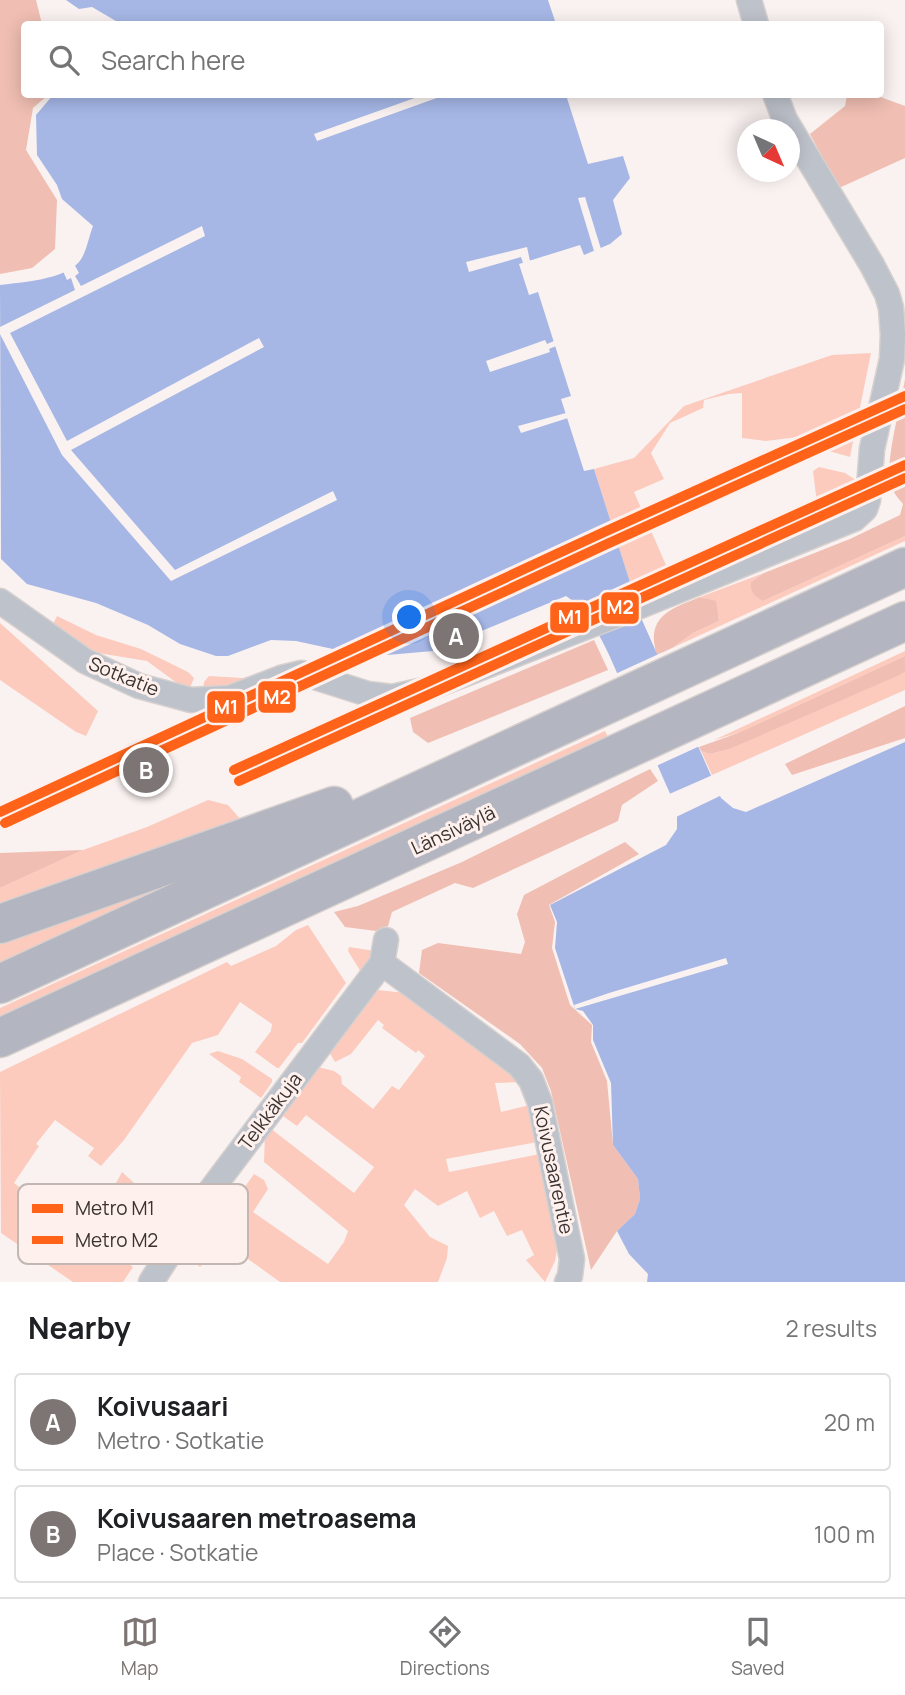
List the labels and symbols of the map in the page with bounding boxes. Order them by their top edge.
north arrow [737,119,800,182]
line badge: M2 [600,591,640,625]
text: M2 [606,594,634,620]
your location [392,600,426,634]
line badge: M1 [549,601,590,634]
text: M1 [558,604,582,630]
pin: A [433,610,479,662]
street label: Sotkatie [85,650,163,702]
line badge: M2 [257,680,297,714]
text: M2 [263,684,291,710]
line badge: M1 [206,690,246,724]
text: M1 [214,694,238,720]
pin: B [123,744,169,796]
street label: Länsiväylä [407,799,499,861]
street label: Telkkäkuja [232,1067,308,1155]
street label: Koivusaarentie [528,1104,580,1236]
legend [18,1184,248,1264]
text: Metro M1 [75,1195,155,1221]
text: Metro M2 [75,1227,158,1253]

